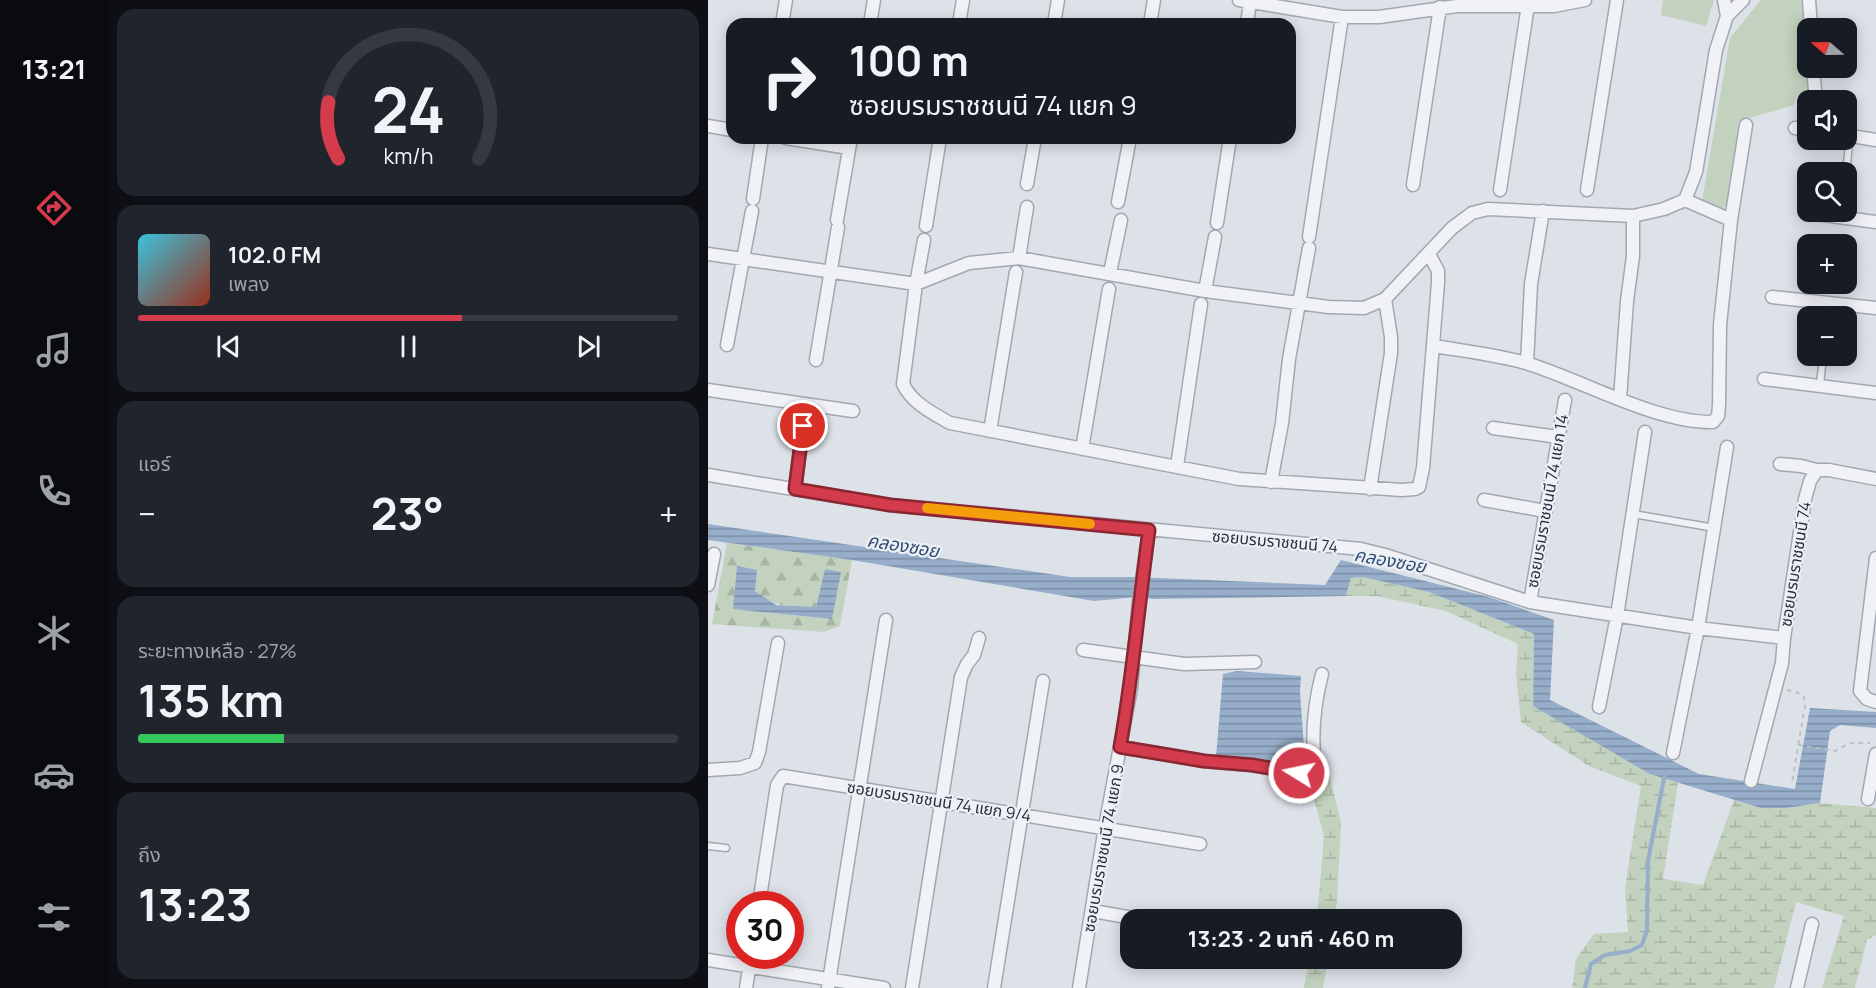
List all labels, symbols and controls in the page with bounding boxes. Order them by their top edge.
north arrow [1797,18,1857,78]
map controls [1797,18,1857,366]
text: 100 m [849,31,969,89]
icon: right [750,42,828,120]
text: 13:21 [22,50,86,87]
text: 24 [371,67,445,153]
text: ซอยบรมราชชนนี 74 แยก 9 [849,86,1137,123]
button: sound [1797,90,1857,150]
text: km/h [383,142,433,171]
button: search [1797,162,1857,222]
icon: directions [33,187,75,229]
button: + [1797,234,1857,294]
text: 102.0 FM [228,240,321,270]
text: เพลง [228,270,270,297]
button: − [1797,306,1857,366]
icon: music [33,329,75,371]
icon: previous [212,330,245,363]
icon: pause [392,330,425,363]
icon: next [572,330,605,363]
pin [777,400,828,451]
icon: arrive [786,409,819,442]
street label: ซอยบรมราชชนนี 74 แยก 14 [1521,412,1573,590]
text: แอร์ [138,450,170,477]
icon: phone [33,470,75,512]
text: 23° [371,482,444,544]
text: − [138,491,156,536]
text: + [659,491,678,536]
street label: ซอยบรมราชชนนี 74 [1774,500,1816,628]
street label: ซอยบรมราชชนนี 74 [1211,525,1339,557]
water label: คลองซอย [866,527,942,563]
water label: คลองซอย [1352,542,1429,578]
icon: climate [33,612,75,654]
text: ระยะทางเหลือ · 27% [138,637,297,664]
text: 135 km [138,669,284,731]
position arrow [1267,741,1331,805]
icon: car [33,754,75,796]
street label: ซอยบรมราชชนนี 74 แยก 9 [1077,762,1129,934]
street label: ซอยบรมราชชนนี 74 แยก 9/4 [845,776,1033,826]
text: ถึง [138,841,161,868]
text: 13:23 [138,873,252,935]
speed limit sign: 30 [726,891,804,969]
icon: filters [33,896,75,938]
text: 13:23 · 2 นาที · 460 m [1188,924,1394,954]

